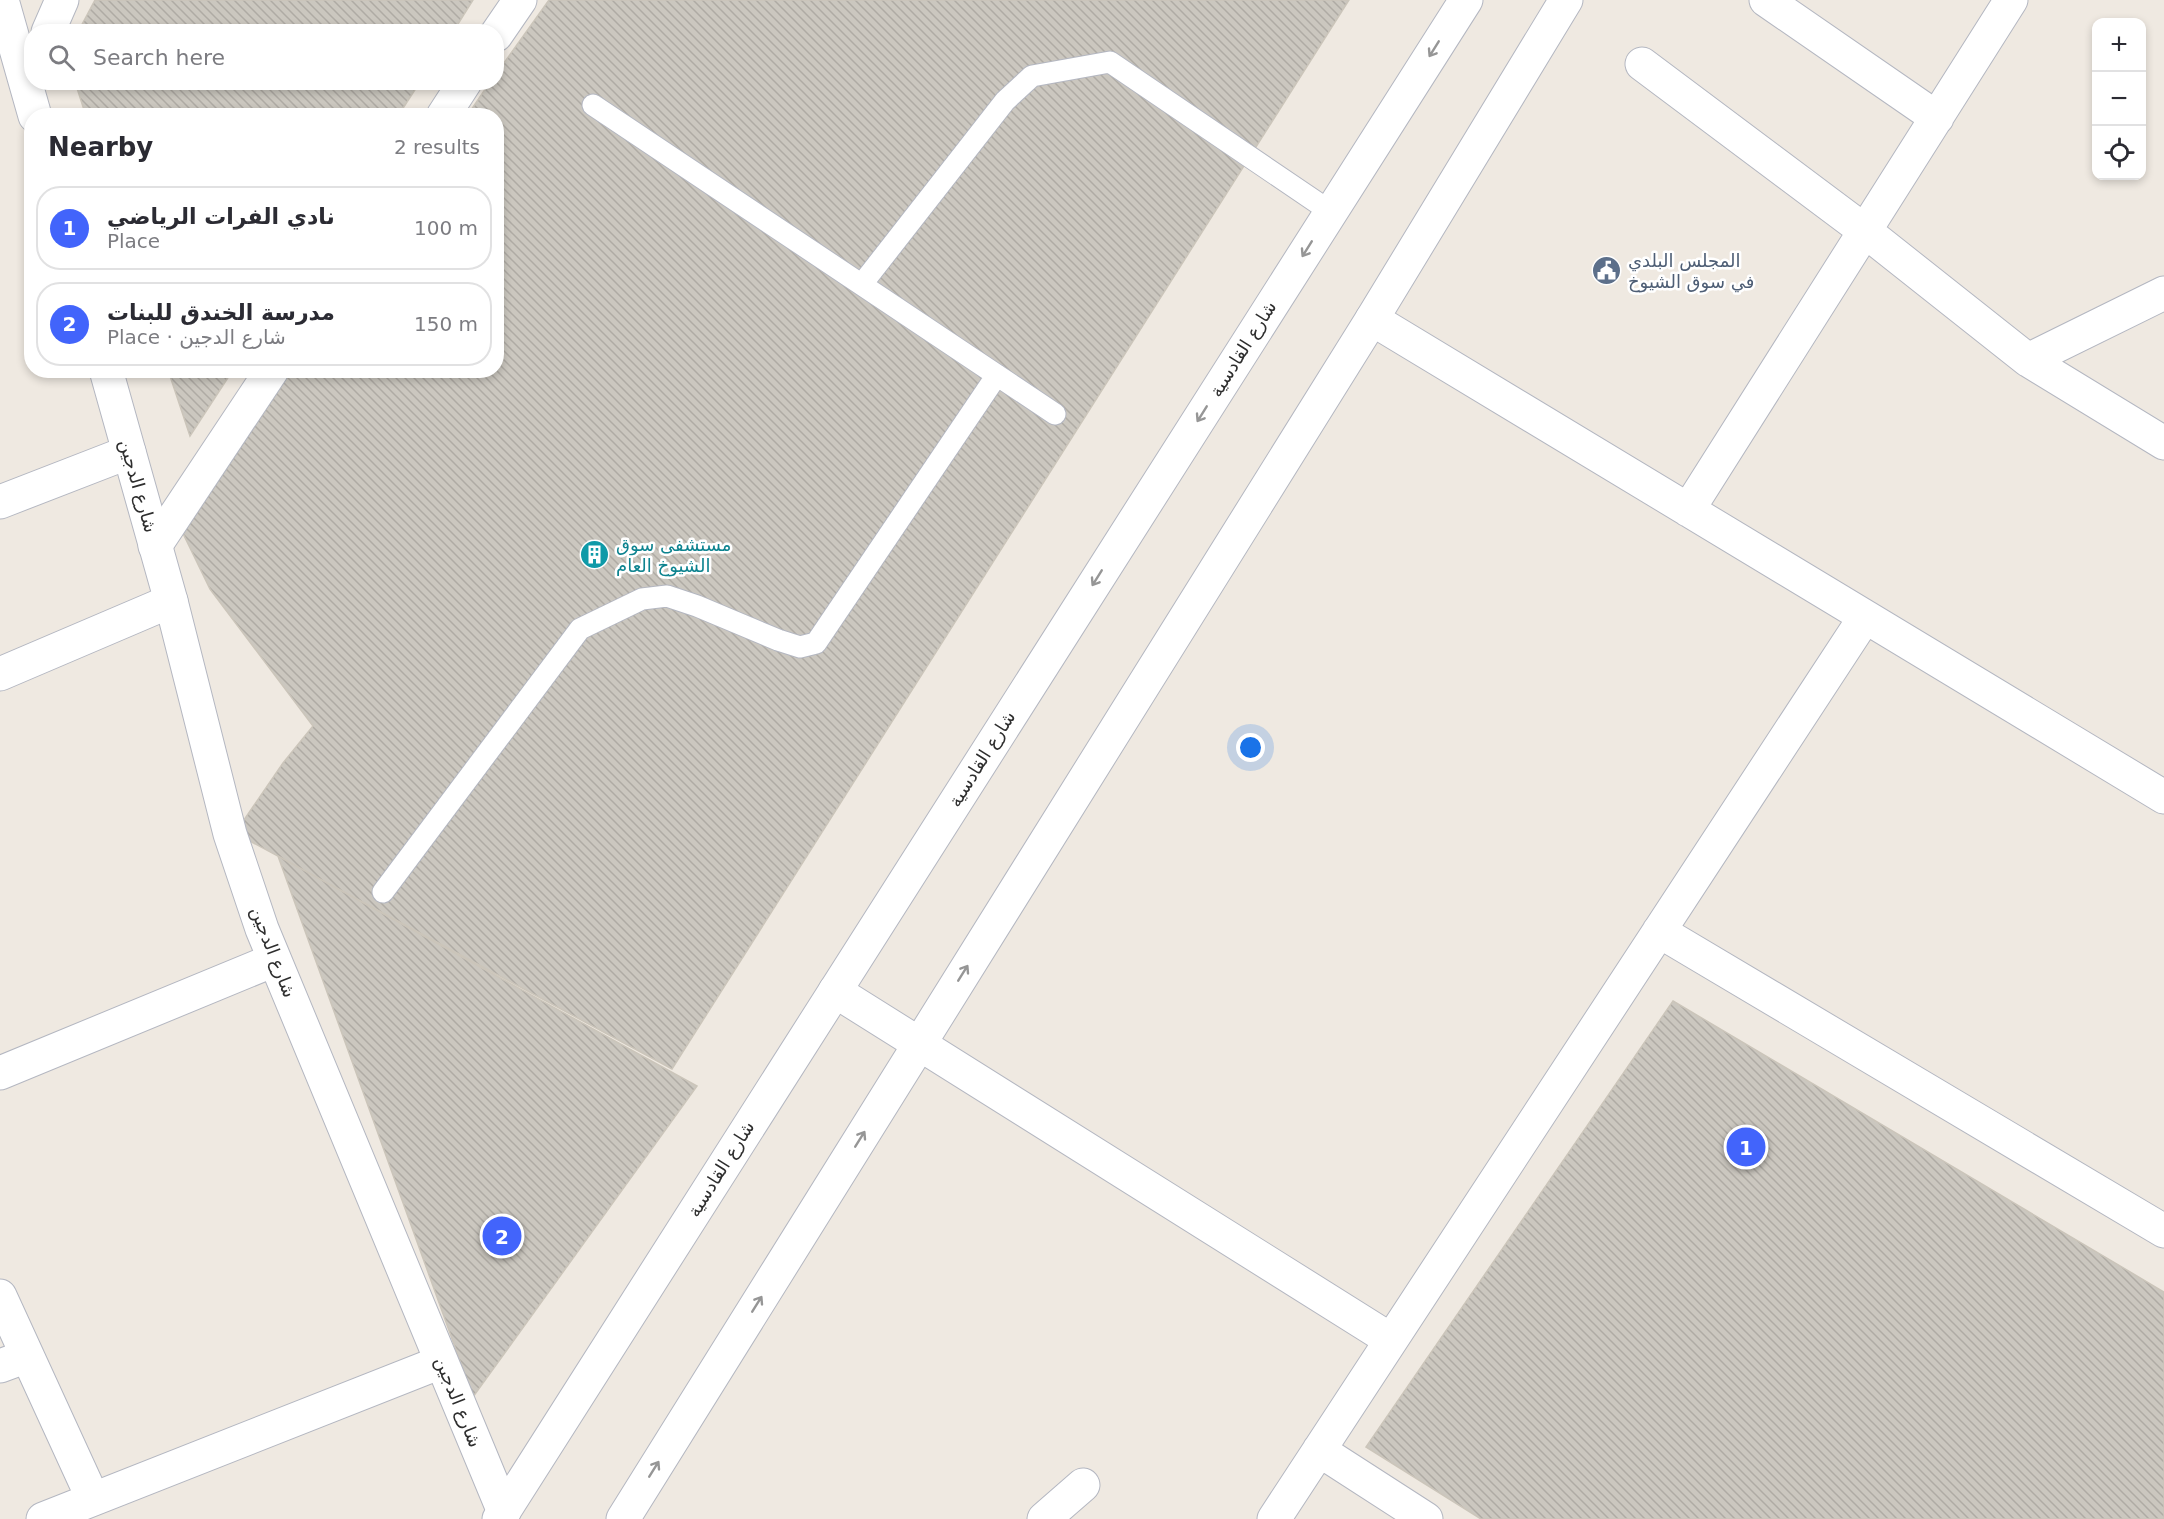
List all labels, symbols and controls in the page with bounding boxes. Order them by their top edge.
map controls [2092,18,2146,180]
button: + [2092,18,2146,72]
search box [24,24,504,90]
one-way arrow [1428,40,1440,57]
icon: search [45,41,78,74]
text: Search here [93,45,225,70]
button: − [2092,72,2146,126]
button: locate [2092,126,2146,180]
text: Nearby [48,132,153,162]
text: 2 results [394,135,480,159]
text: نادي الفرات الرياضي [107,204,335,229]
text: 1 [63,216,76,240]
text: 100 m [414,216,478,240]
text: Place [107,229,160,253]
one-way arrow [1301,240,1313,257]
place label: المجلس البلدي في سوق الشيوخ [1628,250,1754,293]
public building icon: المجلس البلدي في سوق الشيوخ [1591,255,1623,287]
street label: شارع القادسية [1205,297,1281,401]
text: مدرسة الخندق للبنات [107,300,335,325]
text: 2 [63,312,76,336]
text: 150 m [414,312,478,336]
text: Place · شارع الدجين [107,325,286,349]
one-way arrow [1196,405,1208,422]
street label: شارع الدجين [114,437,162,535]
place label: مستشفى سوق الشيوخ العام [616,534,731,577]
building icon: مستشفى سوق الشيوخ العام [579,539,611,571]
one-way arrow [1091,569,1103,586]
street label: شارع القادسية [944,707,1020,811]
your location [1236,733,1265,762]
street label: شارع الدجين [246,903,300,1001]
one-way arrow [958,965,970,982]
street label: شارع القادسية [683,1117,759,1221]
pin: 1 [1726,1124,1766,1170]
one-way arrow [855,1131,867,1148]
pin: 2 [482,1214,522,1258]
one-way arrow [751,1296,763,1313]
street label: شارع الدجين [430,1353,486,1451]
one-way arrow [648,1461,660,1478]

